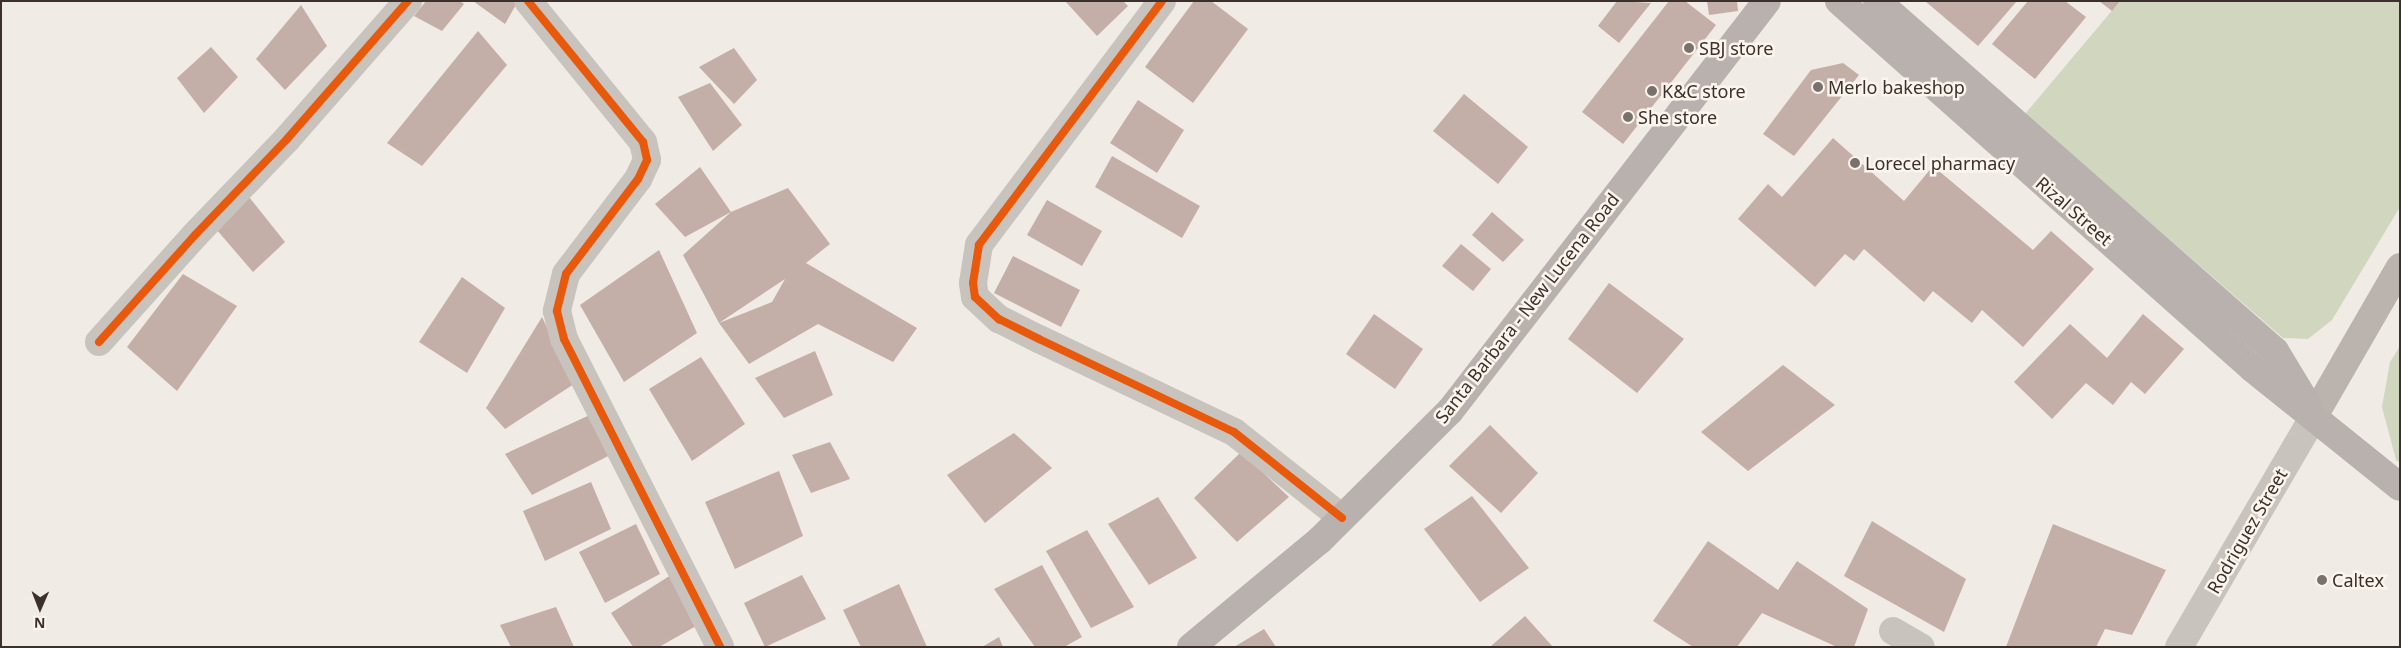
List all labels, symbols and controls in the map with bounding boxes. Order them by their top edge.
place label: SBJ store [1699,37,1773,59]
marker: SBJ store [1683,42,1695,54]
place label: Merlo bakeshop [1828,76,1965,98]
place label: K&C store [1662,80,1746,102]
marker: Merlo bakeshop [1812,81,1824,93]
marker: K&C store [1646,85,1658,97]
place label: She store [1638,106,1717,128]
marker: She store [1622,111,1634,123]
place label: Lorecel pharmacy [1865,152,2015,174]
marker: Lorecel pharmacy [1849,157,1861,169]
street label: Rizal Street [2031,172,2117,250]
street label: Santa Barbara - New Lucena Road [1430,189,1624,427]
street label: Rodriguez Street [2202,465,2292,597]
place label: Caltex [2332,569,2384,591]
marker: Caltex [2316,574,2328,586]
north arrow [15,583,65,633]
text: N [34,614,46,633]

